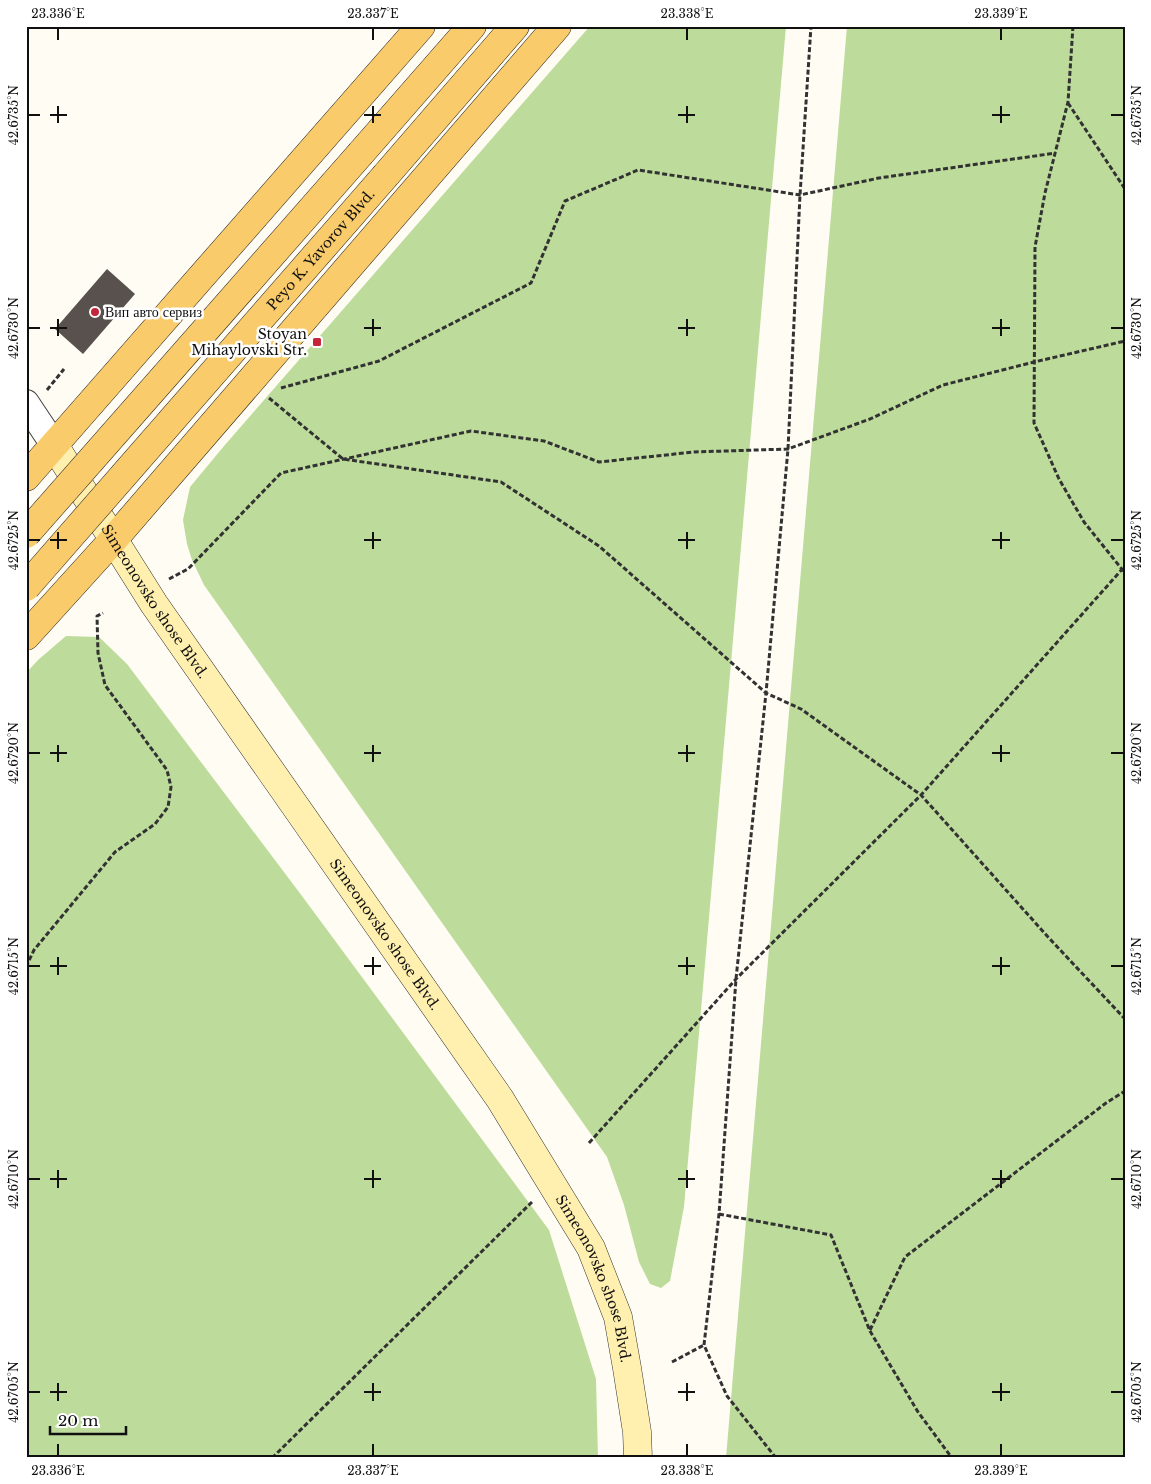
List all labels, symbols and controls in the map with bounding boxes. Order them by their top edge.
text: 23.336°E [31,6,85,21]
text: 23.337°E [347,6,399,21]
text: 23.338°E [661,6,714,21]
text: 23.339°E [974,6,1028,21]
text: 42.6735°N [6,85,21,145]
text: 42.6735°N [1129,85,1144,145]
street label: Peyo K. Yavorov Blvd. [263,185,379,314]
text: 42.6730°N [6,297,21,359]
text: 42.6730°N [1129,297,1144,359]
place label: Вип авто сервиз [105,303,202,321]
marker: Вип авто сервиз [89,306,101,318]
place label: Stoyan Mihaylovski Str. [191,325,307,359]
marker: Stoyan Mihaylovski Str. [311,336,323,348]
text: 42.6725°N [6,510,21,570]
text: 42.6725°N [1129,510,1144,570]
street label: Simeonovsko shose Blvd. [97,521,212,682]
text: 42.6720°N [6,722,21,784]
text: 42.6720°N [1129,722,1144,784]
street label: Simeonovsko shose Blvd. [326,855,444,1014]
text: 42.6715°N [6,937,21,995]
text: 42.6715°N [1129,937,1144,995]
text: 42.6710°N [6,1149,21,1209]
text: 42.6710°N [1129,1149,1144,1209]
street label: Simeonovsko shose Blvd. [552,1191,635,1364]
text: 42.6705°N [6,1361,21,1423]
text: 42.6705°N [1129,1361,1144,1423]
scale bar [50,1404,126,1436]
text: 20 m [58,1411,98,1430]
text: 23.336°E [31,1463,85,1478]
text: 23.337°E [347,1463,399,1478]
text: 23.338°E [661,1463,714,1478]
text: 23.339°E [974,1463,1028,1478]

